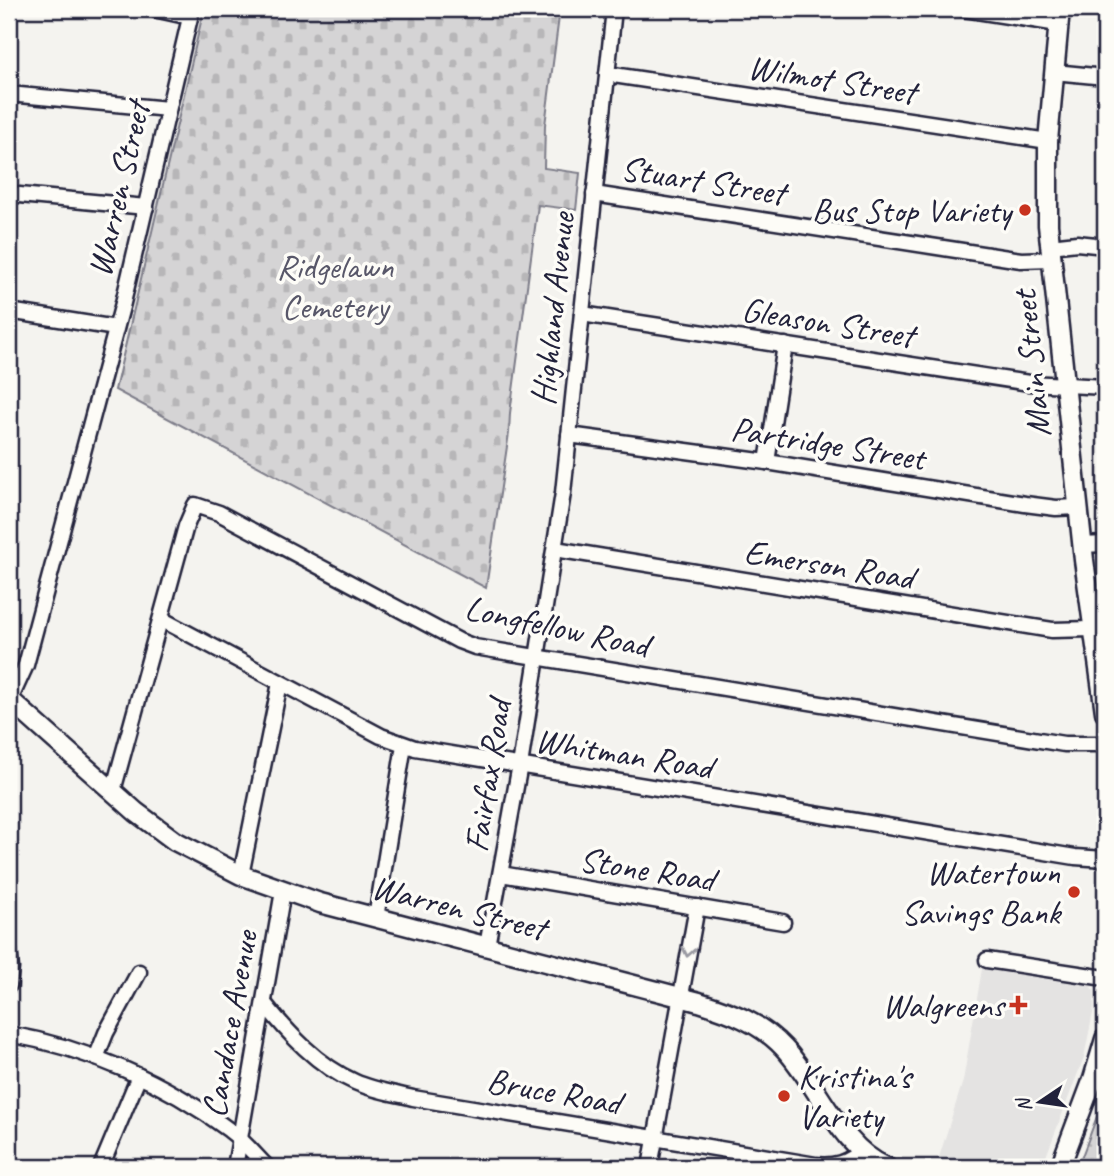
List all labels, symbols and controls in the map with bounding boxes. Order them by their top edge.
street label: Wilmot Street [745,44,923,116]
street label: Warren Street [77,93,161,281]
street label: Stuart Street [618,145,792,216]
place label: Bus Stop Variety [812,188,1014,233]
marker: Bus Stop Variety [1017,202,1033,218]
street label: Highland Avenue [520,208,585,407]
park label: Ridgelawn Cemetery [276,244,394,329]
street label: Main Street [1001,285,1062,439]
street label: Gleason Street [739,287,921,359]
street label: Partridge Street [728,406,931,482]
street label: Emerson Road [741,529,922,601]
street label: Longfellow Road [461,585,658,669]
street label: Fairfax Road [453,692,522,855]
street label: Whitman Road [532,717,721,790]
street label: Stone Road [576,837,723,903]
place label: Watertown Savings Bank [901,850,1062,935]
street label: Warren Street [367,864,555,952]
marker: Watertown Savings Bank [1066,884,1082,900]
street label: Candace Avenue [191,925,268,1121]
one-way arrow [682,946,697,958]
place label: Walgreens [882,983,1007,1028]
marker: Walgreens [1010,997,1026,1013]
place label: Kristina's Variety [798,1054,914,1139]
street label: Bruce Road [484,1058,629,1126]
north arrow [1006,1068,1076,1138]
marker: Kristina's Variety [776,1088,792,1104]
text: N [1011,1094,1037,1114]

